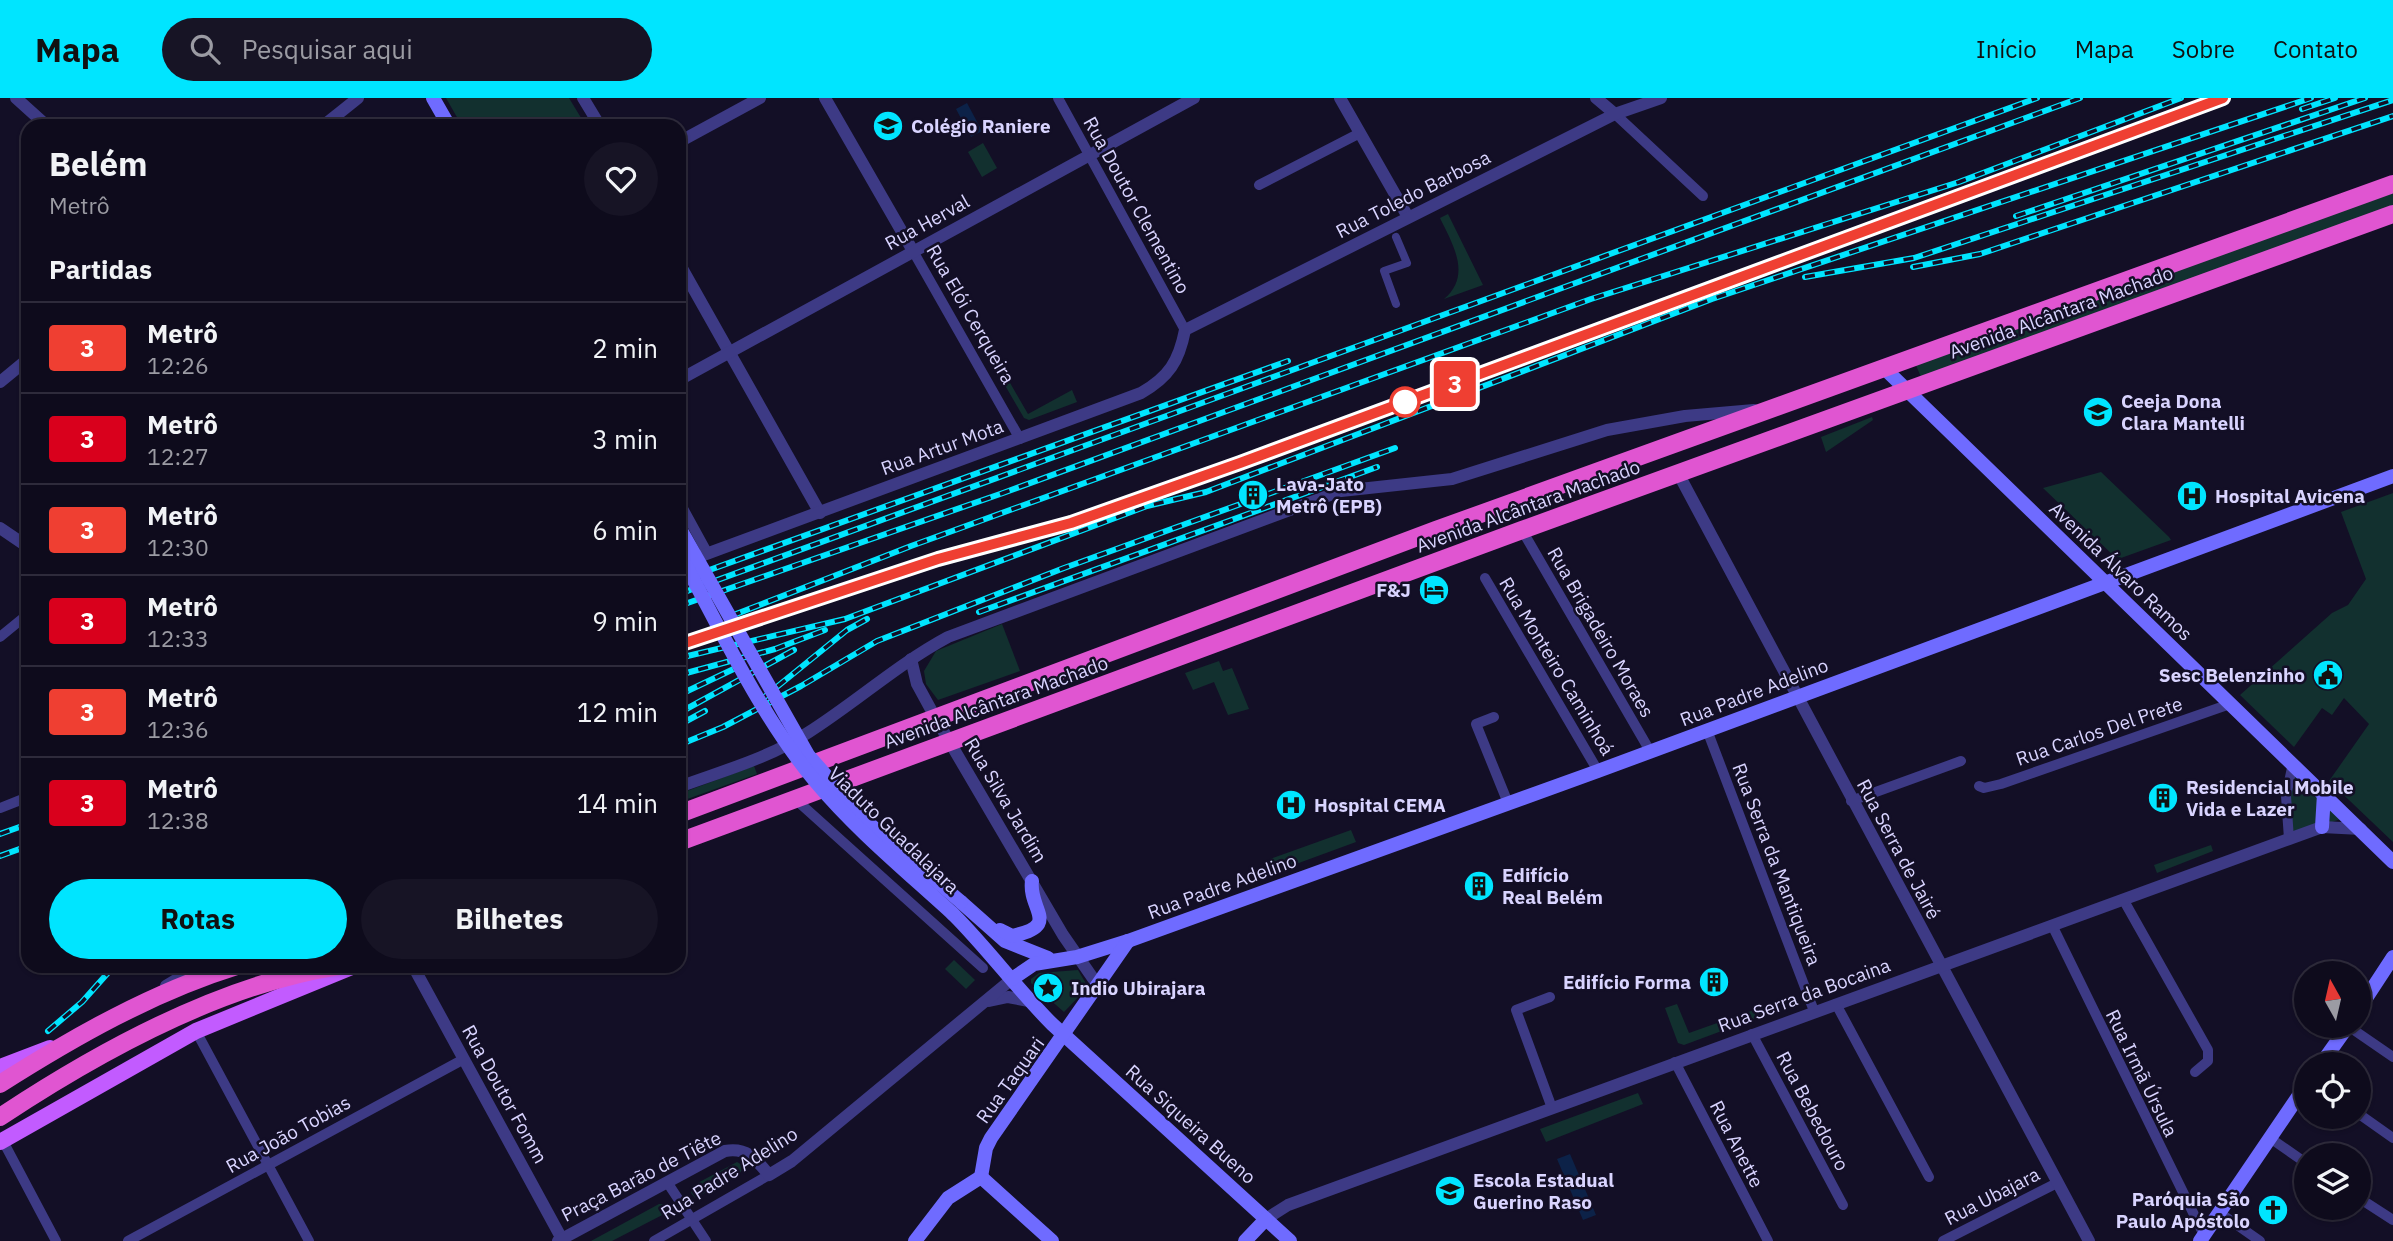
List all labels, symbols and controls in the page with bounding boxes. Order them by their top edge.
search box [162,18,652,81]
text: Mapa [35,28,120,71]
icon: search [186,30,224,68]
text: Pesquisar aqui [242,32,413,66]
text: Início [1976,33,2037,65]
text: Mapa [2075,33,2134,65]
text: Sobre [2172,33,2235,65]
text: Contato [2273,33,2358,65]
school or university icon: Colégio Raniere [871,109,905,143]
street label: Rua Doutor Clementino [1078,112,1196,298]
place label: Colégio Raniere [911,114,1051,138]
text: Belém [49,142,148,185]
button: heart [584,142,658,216]
street label: Rua Toledo Barbosa [1332,145,1494,243]
street label: Rua Herval [880,189,974,255]
text: Metrô [49,190,110,220]
street label: Rua Elói Cerqueira [921,240,1021,388]
text: Partidas [49,252,152,286]
street label: Avenida Alcântara Machado [1946,260,2176,364]
text: Metrô [147,316,218,350]
text: 2 min [592,331,658,365]
text: 3 [80,332,95,364]
text: 12:26 [147,350,209,380]
line badge: 3 [1432,361,1478,407]
text: 3 [1448,368,1462,400]
unlabelled marker [1390,387,1420,417]
place label: Ceeja Dona Clara Mantelli [2121,389,2245,435]
school or university icon: Ceeja Dona Clara Mantelli [2081,395,2115,429]
text: Metrô [147,407,218,441]
street label: Rua Artur Mota [877,414,1007,480]
text: 3 min [592,422,658,456]
text: 3 [80,423,95,455]
text: 12:27 [147,441,209,471]
street label: Avenida Alcântara Machado [1413,454,1643,558]
place label: Lava-Jato Metrô (EPB) [1276,472,1382,518]
building icon: Lava-Jato Metrô (EPB) [1236,478,1270,512]
hospital icon: Hospital Avicena [2175,479,2209,513]
place label: Hospital Avicena [2215,484,2365,508]
street label: Avenida Álvaro Ramos [2044,496,2198,646]
text: Metrô [147,498,218,532]
text: 6 min [592,513,658,547]
text: 3 [80,514,95,546]
text: 12:30 [147,532,209,562]
street label: Rua Brigadeiro Moraes [1542,542,1660,722]
street label: Rua Monteiro Caminhoá [1494,572,1620,760]
hotel icon: F&J [1417,573,1451,607]
place label: F&J [1376,578,1411,602]
text: Metrô [147,589,218,623]
text: 9 min [592,604,658,638]
text: 3 [80,605,95,637]
text: 12:33 [147,623,209,653]
street label: Avenida Alcântara Machado [881,650,1111,754]
street label: Rua Padre Adelino [1676,653,1832,731]
public building icon: Sesc Belenzinho [2311,658,2345,692]
place label: Sesc Belenzinho [2159,663,2305,687]
text: Metrô [147,680,218,714]
street label: Rua Carlos Del Prete [2013,691,2185,771]
text: 12 min [577,695,658,729]
text: 3 [80,696,95,728]
text: 12:36 [147,714,209,744]
street label: Rua Silva Jardim [959,733,1053,867]
street label: Rua Serra da Mantiqueira [1727,759,1827,969]
street label: Viaduto Guadalajara [824,761,964,899]
text: Metrô [147,771,218,805]
street label: Rua Serra de Jairé [1852,775,1946,923]
place label: Residencial Mobile Vida e Lazer [2186,775,2354,821]
building icon: Residencial Mobile Vida e Lazer [2146,781,2180,815]
text: 14 min [577,786,658,820]
text: 3 [80,787,95,819]
hospital icon: Hospital CEMA [1274,788,1308,822]
place label: Hospital CEMA [1314,793,1446,817]
text: 12:38 [147,805,209,835]
street label: Rua Padre Adelino [1144,848,1300,924]
place label: Edifício Real Belém [1502,863,1603,909]
building icon: Edifício Real Belém [1462,869,1496,903]
button: Rotas [49,879,347,959]
button: Bilhetes [361,879,658,959]
street label: Rua Serra da Bocaina [1715,953,1893,1037]
north arrow [2294,961,2371,1038]
map controls [2294,961,2371,1220]
building icon: Edifício Forma [1697,965,1731,999]
place label: Edifício Forma [1563,970,1691,994]
place icon: Indio Ubirajara [1031,971,1065,1005]
place label: Indio Ubirajara [1071,976,1206,1000]
street label: Rua Irmã Úrsula [2101,1005,2183,1141]
street label: Rua Doutor Fomm [457,1021,553,1167]
street label: Rua Taquari [971,1032,1049,1128]
street label: Rua Bebedouro [1771,1047,1855,1175]
button: locate [2294,1052,2371,1129]
street label: Rua Siqueira Bueno [1121,1059,1261,1189]
street label: Rua João Tobias [222,1090,354,1178]
street label: Rua Anette [1705,1096,1769,1192]
street label: Rua Padre Adelino [656,1121,802,1225]
street label: Praça Barão de Tiête [557,1125,725,1227]
button: layers [2294,1143,2371,1220]
street label: Rua Ubajara [1940,1162,2044,1230]
place label: Escola Estadual Guerino Raso [1473,1168,1614,1214]
school or university icon: Escola Estadual Guerino Raso [1433,1174,1467,1208]
place label: Paróquia São Paulo Apóstolo [2116,1187,2250,1233]
church icon: Paróquia São Paulo Apóstolo [2256,1193,2290,1227]

